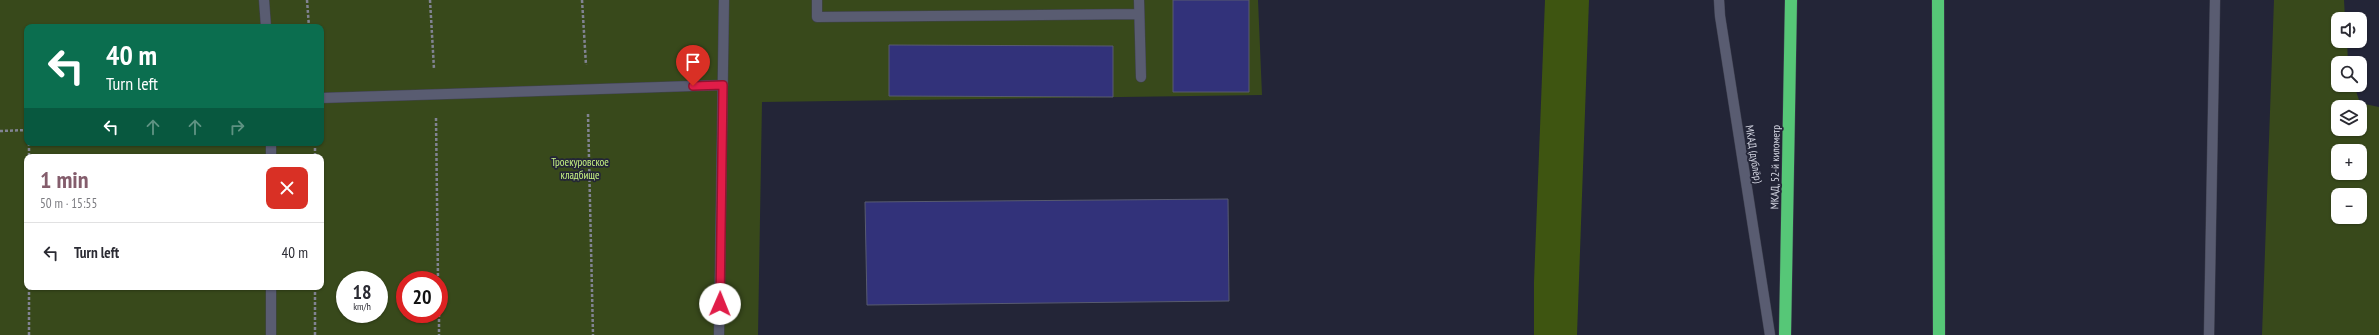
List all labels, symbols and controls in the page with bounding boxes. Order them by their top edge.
map controls [2331,12,2367,224]
button: sound [2331,12,2367,48]
text: 40 m [106,36,157,73]
icon: left [40,40,92,92]
pin [676,45,710,86]
icon: arrive [682,51,704,73]
button: search [2331,56,2367,92]
text: Turn left [106,72,158,95]
button: layers [2331,100,2367,136]
icon: left [100,116,122,138]
icon: ahead [142,116,164,138]
icon: ahead [184,116,206,138]
icon: right [226,116,248,138]
street label: МКАД (дублёр) [1743,124,1766,184]
street label: МКАД, 52-й километр [1767,125,1783,209]
button: + [2331,144,2367,180]
park label: Троекуровское кладбище [551,155,609,182]
text: 1 min [40,164,88,195]
button: close [266,167,308,209]
button: − [2331,188,2367,224]
text: 50 m · 15:55 [40,195,97,212]
icon: left [40,242,62,264]
text: Turn left [74,243,119,262]
text: 40 m [282,243,308,262]
speed limit sign: 20 [396,271,448,323]
text: 18 [352,279,372,305]
position arrow [699,283,741,325]
text: km/h [353,300,371,313]

